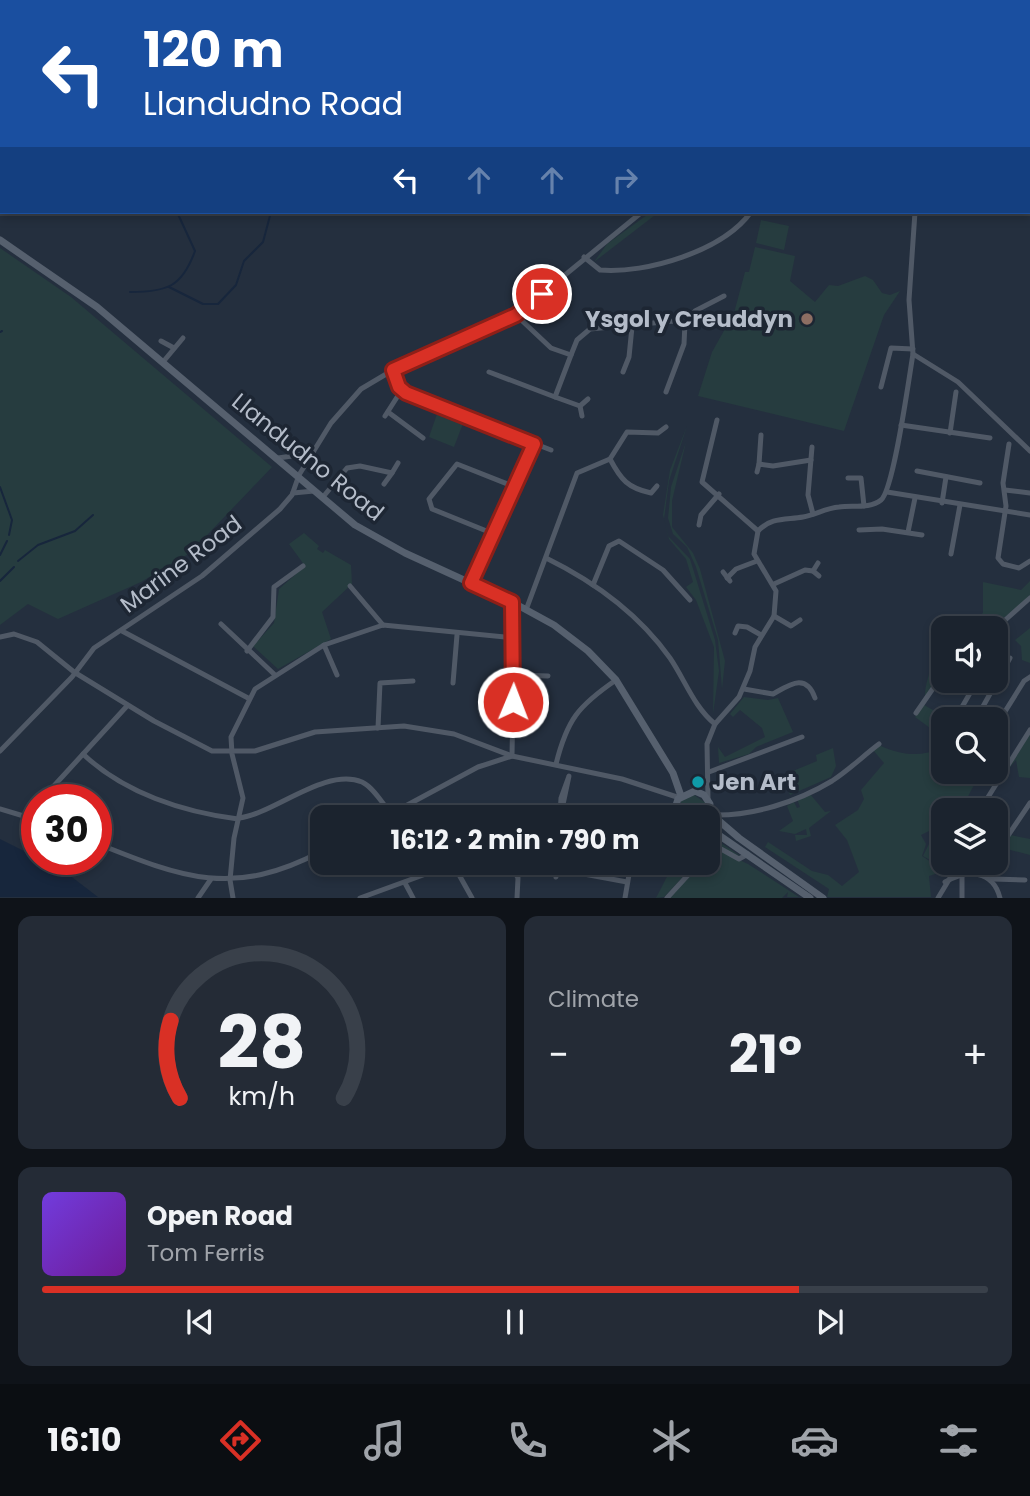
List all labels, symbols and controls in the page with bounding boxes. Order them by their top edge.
text: 120 m [143,16,284,84]
icon: left [28,28,119,119]
text: Llandudno Road [143,81,403,126]
icon: left [387,161,425,199]
icon: ahead [460,161,498,199]
icon: ahead [533,161,571,199]
icon: right [606,161,644,199]
pin [512,264,572,324]
icon: arrive [523,275,561,313]
place label: Ysgol y Creuddyn [585,303,793,335]
marker: Ysgol y Creuddyn [799,311,815,327]
street label: Llandudno Road [225,386,391,528]
street label: Marine Road [114,508,248,620]
map controls [931,616,1008,875]
button: sound [931,616,1008,693]
position arrow [476,665,550,739]
button: search [931,707,1008,784]
place label: Jen Art [712,766,796,798]
marker: Jen Art [690,774,706,790]
speed limit sign: 30 [21,784,112,875]
button: layers [931,798,1008,875]
text: 16:12 · 2 min · 790 m [391,822,639,858]
text: Climate [548,983,639,1015]
text: 28 [218,993,306,1094]
text: 21° [729,1018,802,1091]
text: − [548,1028,569,1081]
text: + [962,1028,988,1081]
text: km/h [229,1079,295,1114]
text: Open Road [147,1198,293,1234]
text: Tom Ferris [147,1237,265,1269]
icon: previous [181,1303,219,1341]
icon: pause [496,1303,534,1341]
icon: next [811,1303,849,1341]
icon: directions [216,1416,265,1465]
icon: music [360,1416,409,1465]
icon: phone [503,1416,552,1465]
icon: climate [647,1416,696,1465]
icon: car [790,1416,839,1465]
icon: filters [934,1416,983,1465]
text: 16:10 [47,1417,122,1462]

